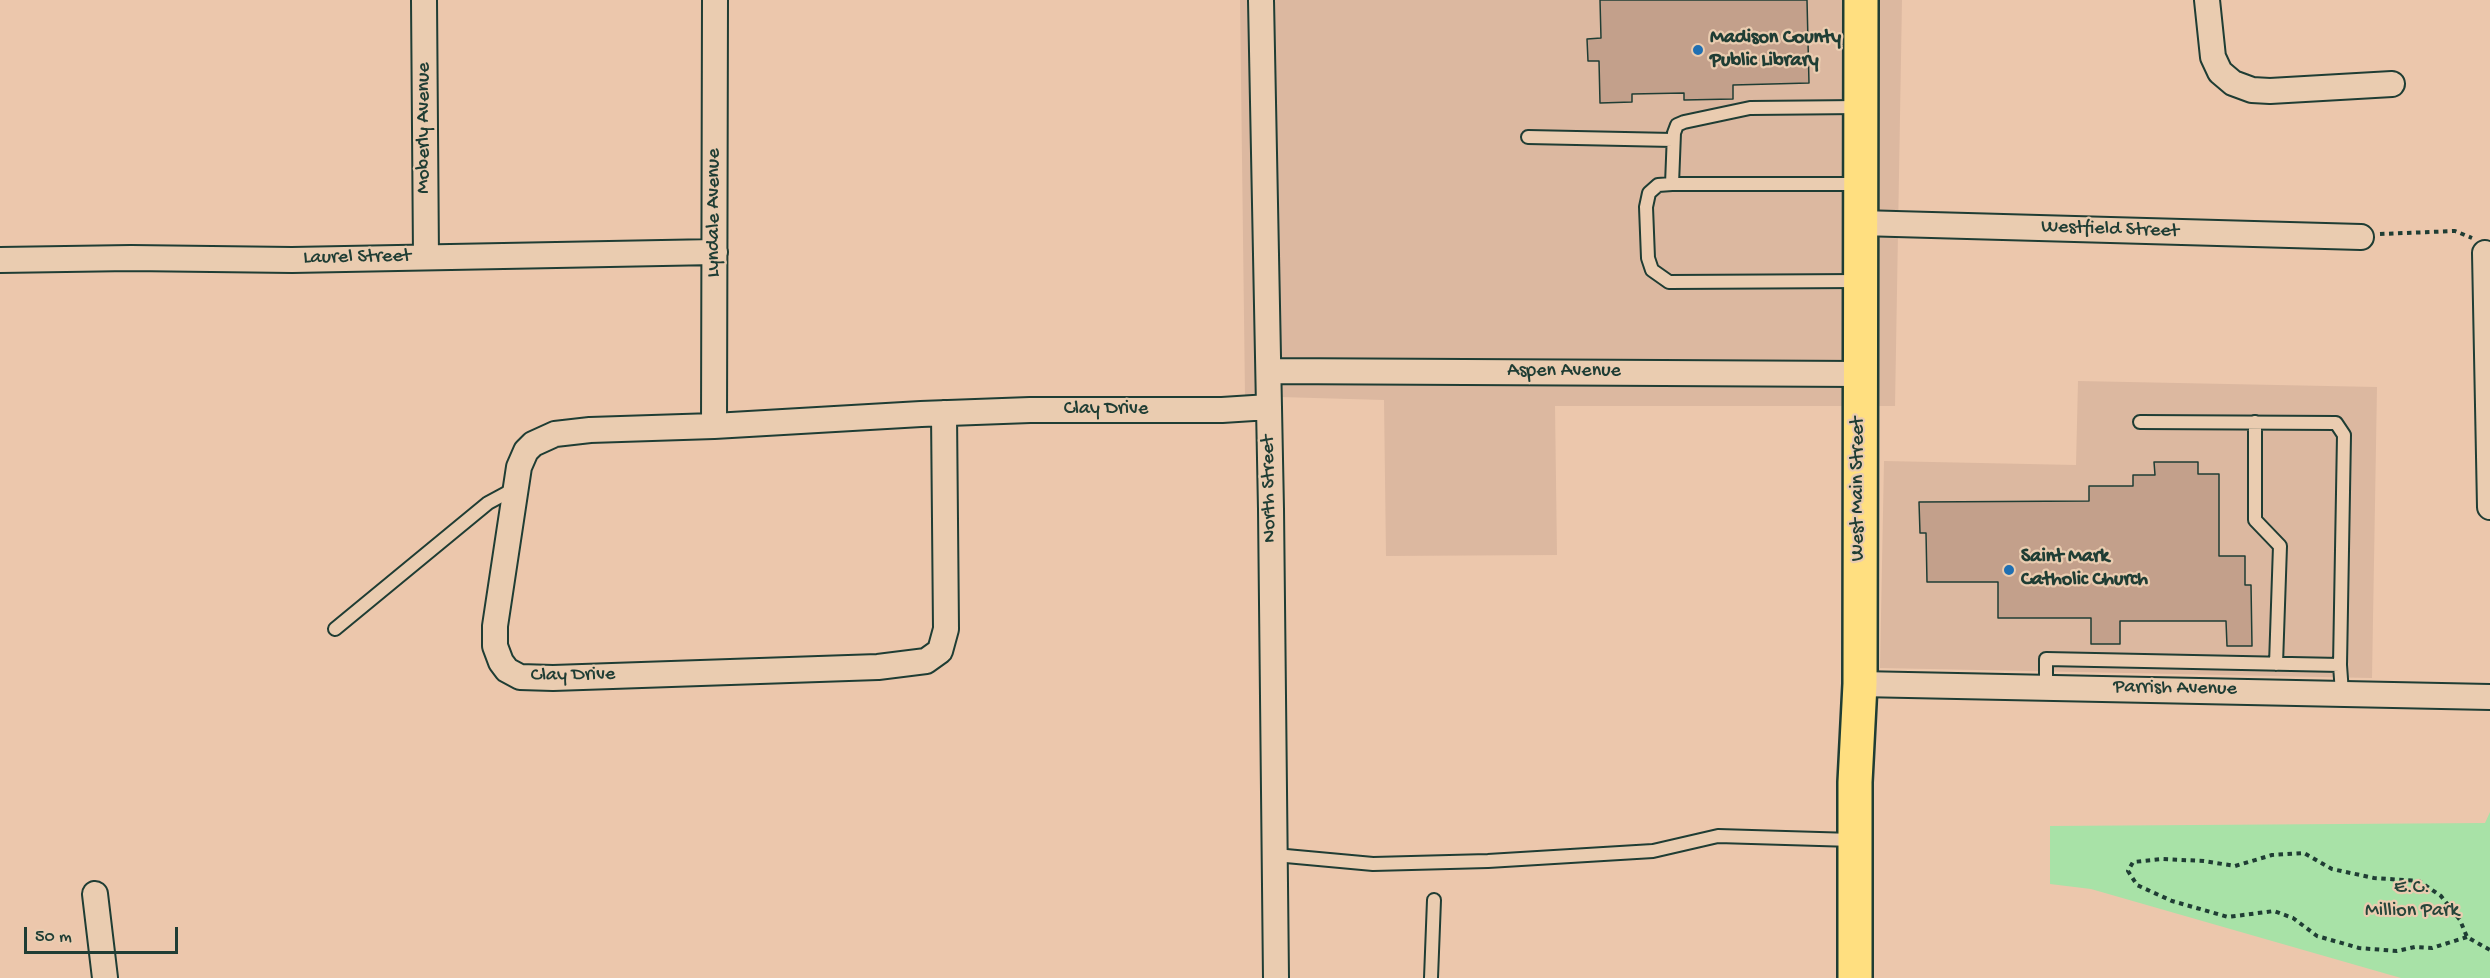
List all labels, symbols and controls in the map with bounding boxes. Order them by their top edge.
place label: Madison County Public Library [1710,27,1841,74]
marker: Madison County Public Library [1691,43,1705,57]
street label: Moberly Avenue [413,62,437,194]
street label: Lyndale Avenue [703,148,727,278]
street label: Westfield Street [2041,216,2179,244]
street label: Laurel Street [303,245,411,271]
street label: Aspen Avenue [1507,360,1621,384]
street label: Clay Drive [1064,398,1148,422]
street label: West Main Street [1847,417,1871,561]
street label: North Street [1257,435,1283,543]
place label: Saint Mark Catholic Church [2021,546,2148,593]
marker: Saint Mark Catholic Church [2002,563,2016,577]
street label: Clay Drive [531,663,615,689]
street label: Parrish Avenue [2113,676,2237,702]
park label: E.C. Million Park [2365,877,2459,924]
scale bar [27,915,182,953]
text: 50 m [35,927,72,948]

